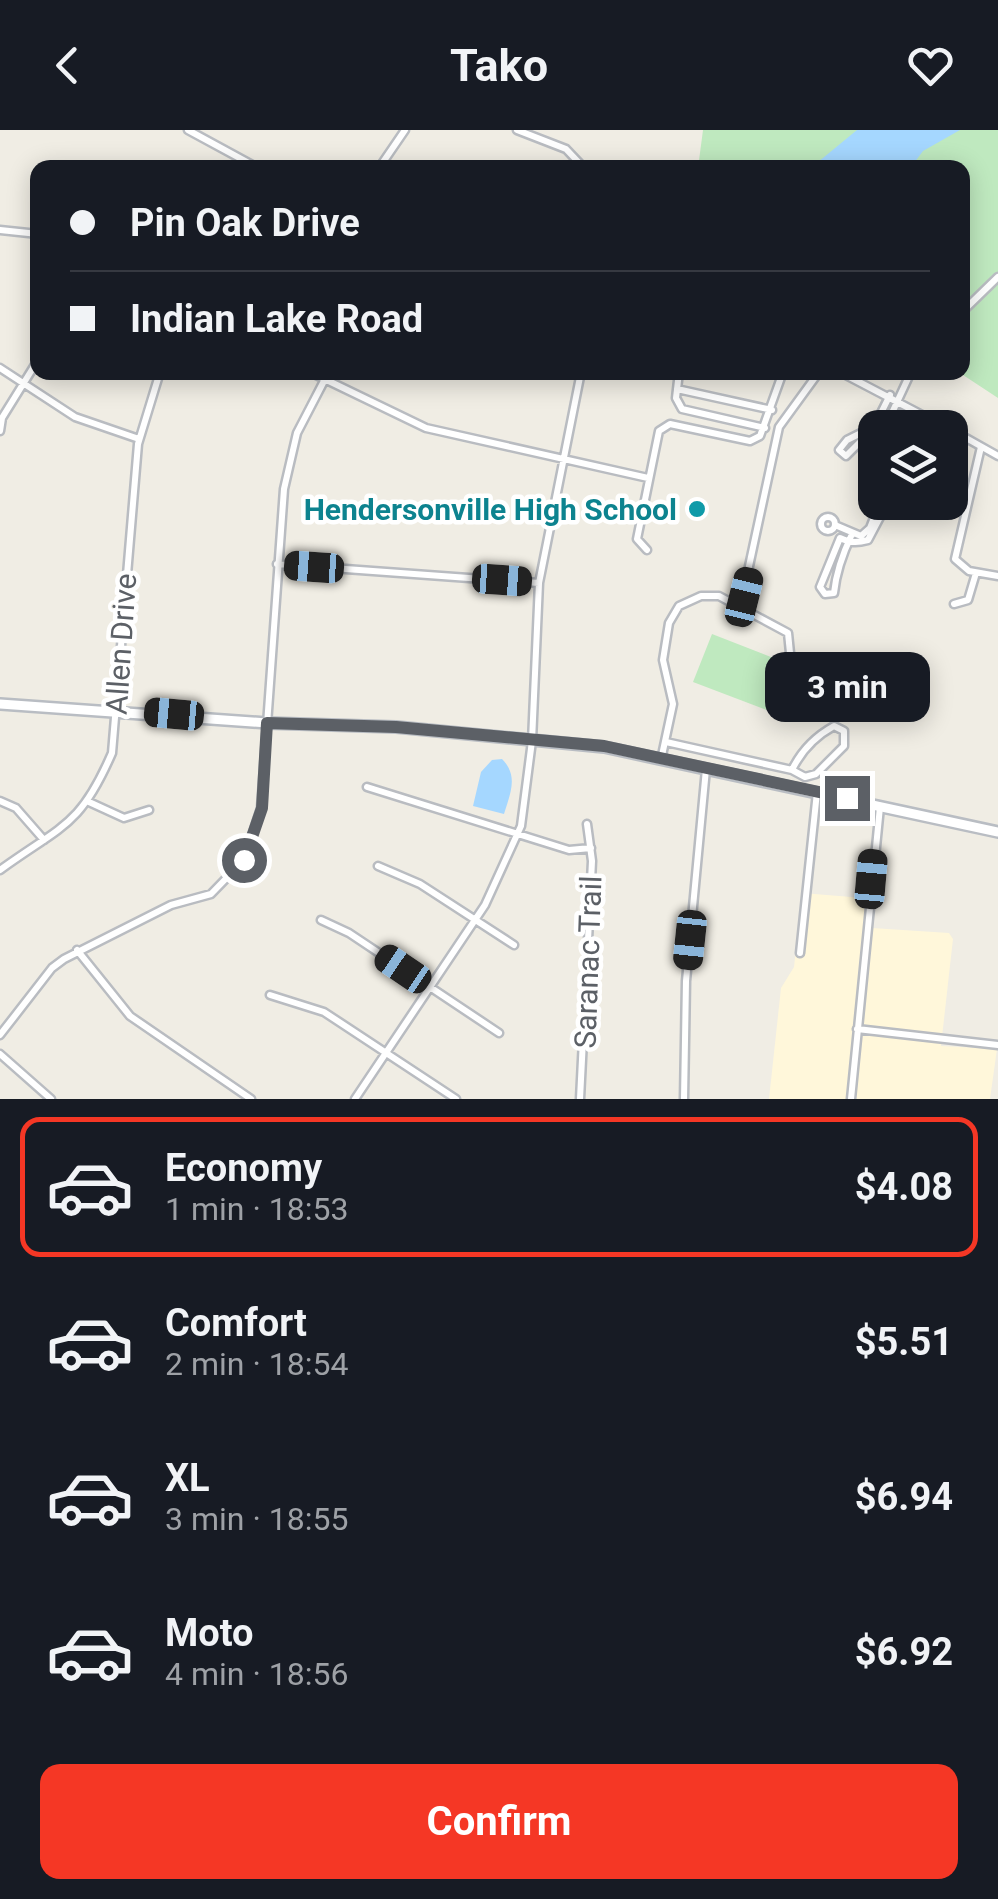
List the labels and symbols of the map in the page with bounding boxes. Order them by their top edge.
place label: Hendersonville High School [304,492,677,527]
marker: Hendersonville High School [686,498,708,520]
car [283,550,345,584]
car [471,563,533,597]
car [722,564,766,630]
street label: Allen Drive [99,572,143,716]
callout: 3 min [764,653,930,723]
car [143,696,205,732]
route end [825,776,870,821]
route start [222,838,267,883]
car [853,848,889,910]
street label: Saranac Trail [567,875,609,1049]
car [672,909,708,971]
car [370,940,436,998]

